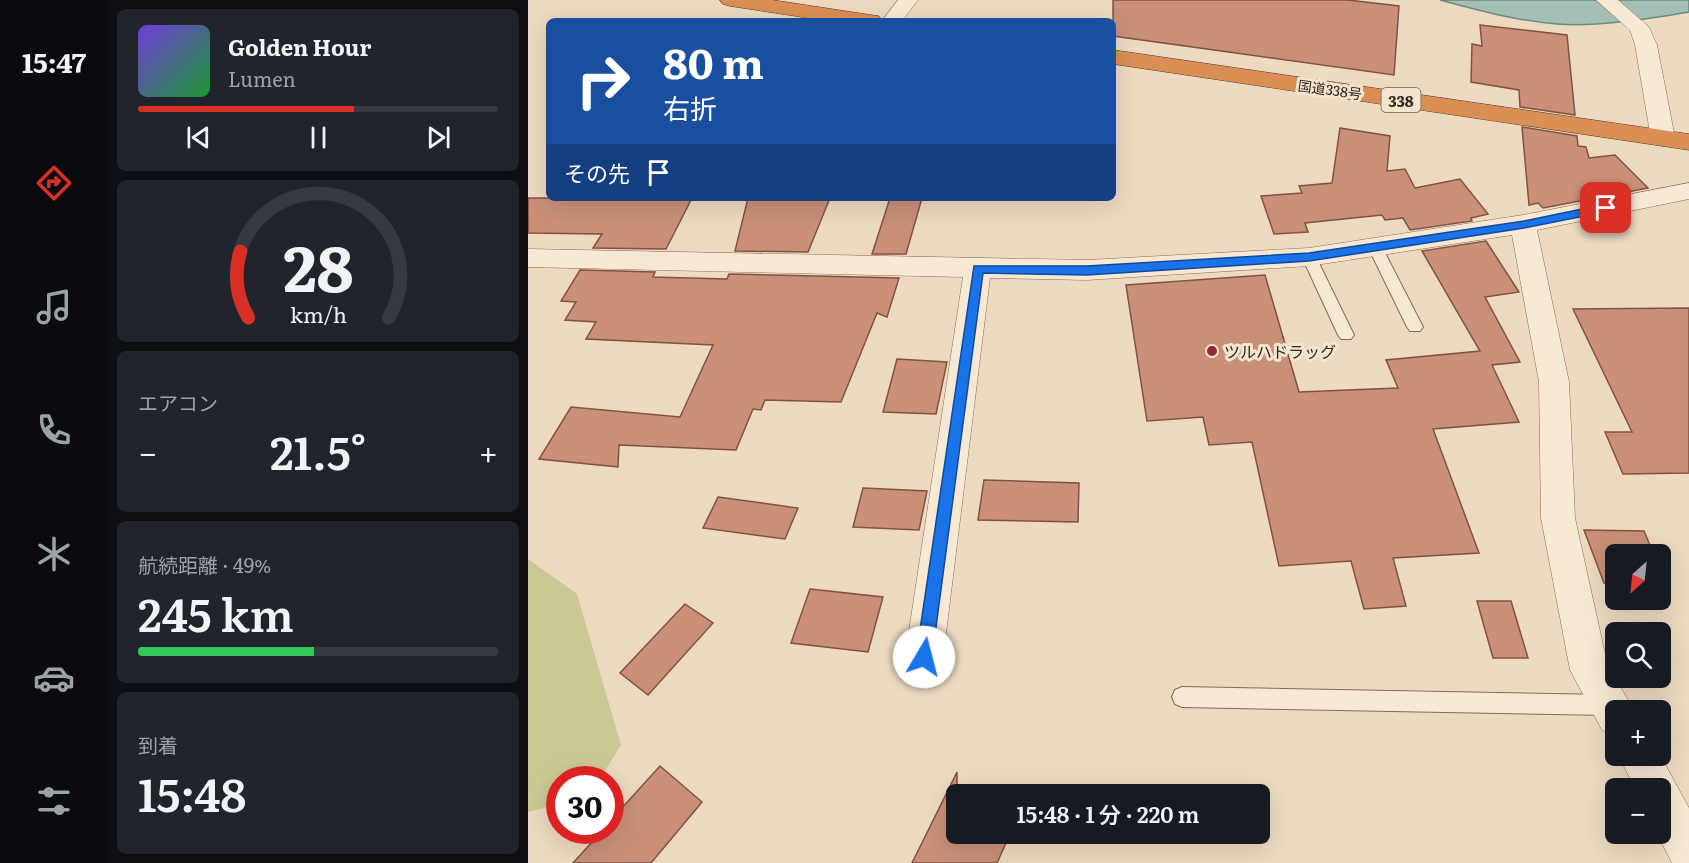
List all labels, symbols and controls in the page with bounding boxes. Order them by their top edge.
text: Golden Hour [228,30,371,63]
text: 80 m [663,30,764,92]
text: 15:47 [22,41,86,81]
icon: right [564,42,642,120]
text: Lumen [228,63,296,93]
street label: 国道338号 [1297,75,1363,103]
text: 右折 [663,87,717,127]
road number: 338 [1382,88,1420,112]
icon: previous [182,121,215,154]
icon: pause [302,121,335,154]
icon: next [422,121,455,154]
text: その先 [564,156,630,189]
icon: arrive [642,156,675,189]
icon: directions [33,162,75,204]
pin [1580,182,1631,233]
icon: arrive [1589,191,1622,224]
text: 28 [283,219,353,311]
icon: music [33,286,75,328]
text: km/h [289,298,347,330]
place label: ツルハドラッグ [1224,339,1336,363]
marker: ツルハドラッグ [1205,344,1219,358]
text: エアコン [138,387,218,417]
icon: phone [33,409,75,451]
text: 21.5° [270,417,366,484]
text: − [138,426,157,475]
text: + [479,426,498,475]
icon: climate [33,533,75,575]
north arrow [1605,544,1671,610]
map controls [1605,544,1671,844]
text: 航続距離 · 49% [138,549,271,579]
text: 245 km [138,579,294,646]
button: search [1605,622,1671,688]
position arrow [892,625,956,689]
icon: car [33,657,75,699]
button: + [1605,700,1671,766]
text: 到着 [138,729,178,759]
text: 15:48 [138,759,246,826]
speed limit sign: 30 [546,766,624,844]
button: − [1605,778,1671,844]
icon: filters [33,780,75,822]
text: 15:48 · 1 分 · 220 m [1017,797,1199,830]

